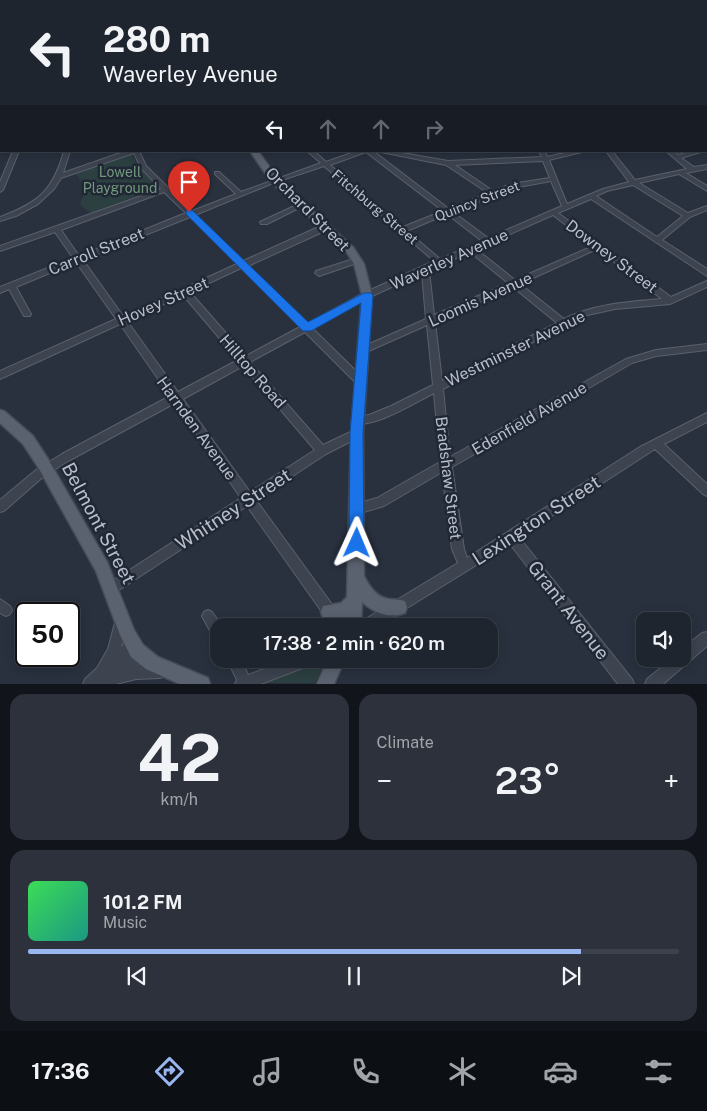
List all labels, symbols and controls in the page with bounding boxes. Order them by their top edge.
text: 280 m [103,19,210,60]
icon: left [20,20,85,85]
text: Waverley Avenue [103,61,278,87]
icon: left [261,115,289,143]
icon: ahead [314,115,342,143]
icon: ahead [367,115,395,143]
icon: right [420,115,448,143]
pin [168,161,210,212]
park label: Lowell Playground [83,164,157,196]
street label: Orchard Street [262,164,353,255]
street label: Fitchburg Street [329,166,421,248]
icon: arrive [175,168,203,196]
street label: Quincy Street [432,177,522,225]
street label: Downey Street [562,216,661,297]
street label: Carroll Street [46,224,147,279]
street label: Waverley Avenue [387,225,511,294]
street label: Loomis Avenue [425,268,535,331]
street label: Hovey Street [115,273,211,330]
street label: Westminster Avenue [442,306,588,390]
street label: Hilltop Road [215,331,290,412]
street label: Harnden Avenue [153,373,240,484]
street label: Edenfield Avenue [468,378,590,459]
street label: Bradshaw Street [432,415,465,541]
street label: Belmont Street [58,458,140,588]
street label: Whitney Street [171,464,295,554]
street label: Lexington Street [468,470,604,570]
position arrow [330,516,382,568]
street label: Grant Avenue [524,556,614,664]
speed limit sign: 50 [15,602,80,667]
map controls [636,612,691,667]
button: sound [636,612,691,667]
text: 17:38 · 2 min · 620 m [263,632,445,654]
text: 42 [137,719,221,796]
text: Climate [377,733,434,752]
text: 23° [495,758,561,803]
text: − [377,764,392,797]
text: + [663,764,679,797]
text: km/h [160,790,198,809]
text: 101.2 FM [103,891,182,913]
text: Music [103,913,147,932]
icon: previous [123,962,151,990]
icon: pause [340,962,368,990]
icon: next [557,962,585,990]
icon: directions [152,1054,187,1089]
icon: music [250,1054,285,1089]
icon: phone [348,1054,383,1089]
icon: climate [445,1054,480,1089]
icon: car [543,1054,578,1089]
icon: filters [641,1054,676,1089]
text: 17:36 [31,1058,90,1084]

